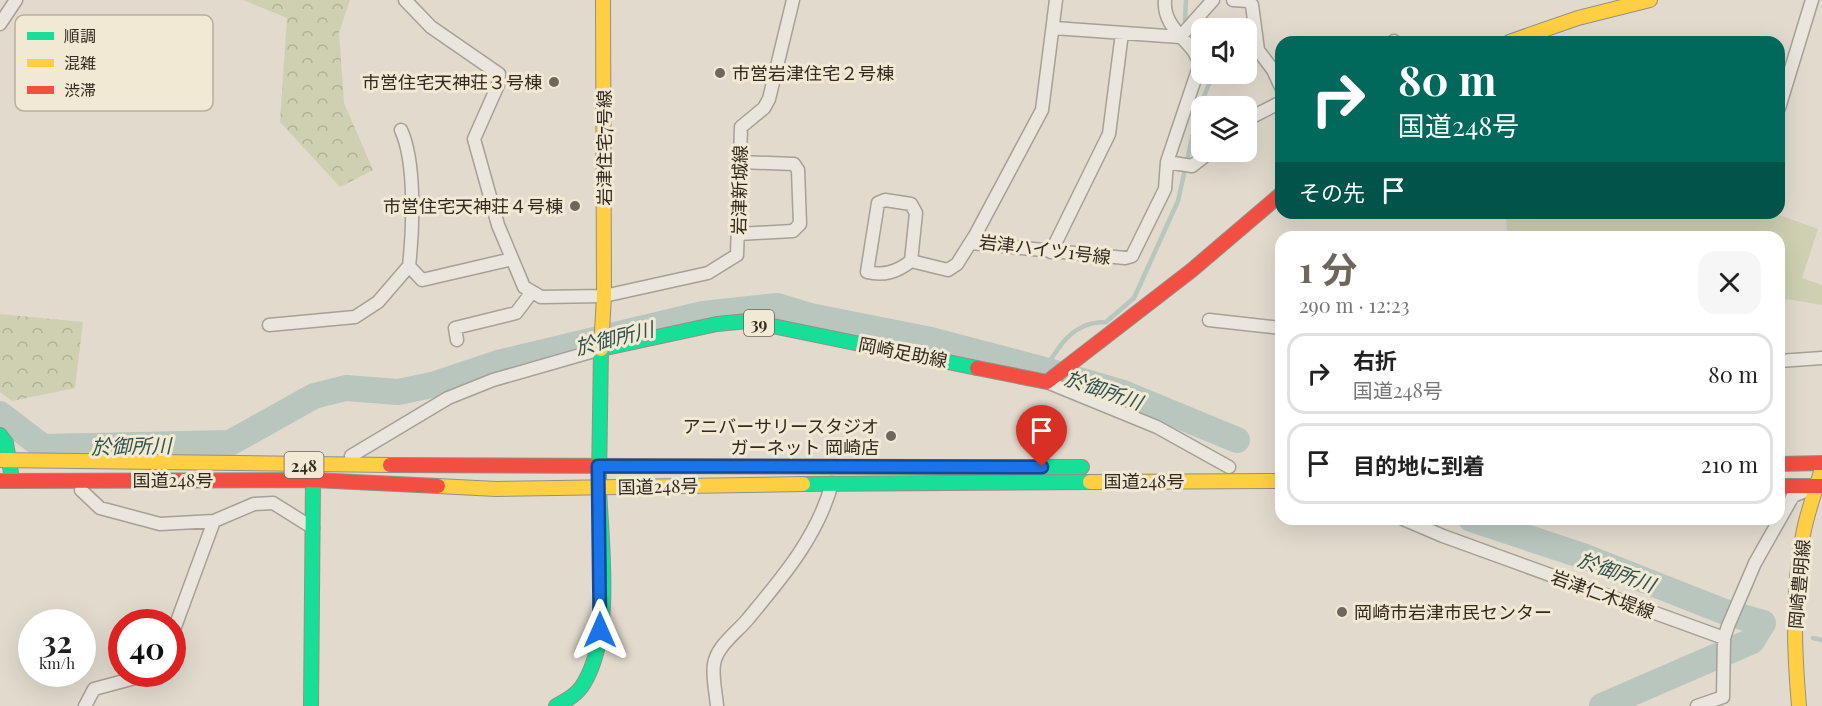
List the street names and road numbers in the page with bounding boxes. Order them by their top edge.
street label: 岩津住宅7号線 [592,90,616,206]
street label: 岩津新城線 [726,145,752,235]
street label: 岩津ハイツ1号線 [978,229,1112,269]
road number: 39 [744,310,774,336]
street label: 岡崎足助線 [857,332,949,372]
road number: 248 [284,452,324,478]
street label: 国道248号 [133,468,213,492]
street label: 国道248号 [1104,469,1184,493]
street label: 国道248号 [617,473,699,499]
street label: 岡崎豊明線 [1783,538,1815,630]
street label: 岩津仁木堤線 [1548,564,1658,624]

